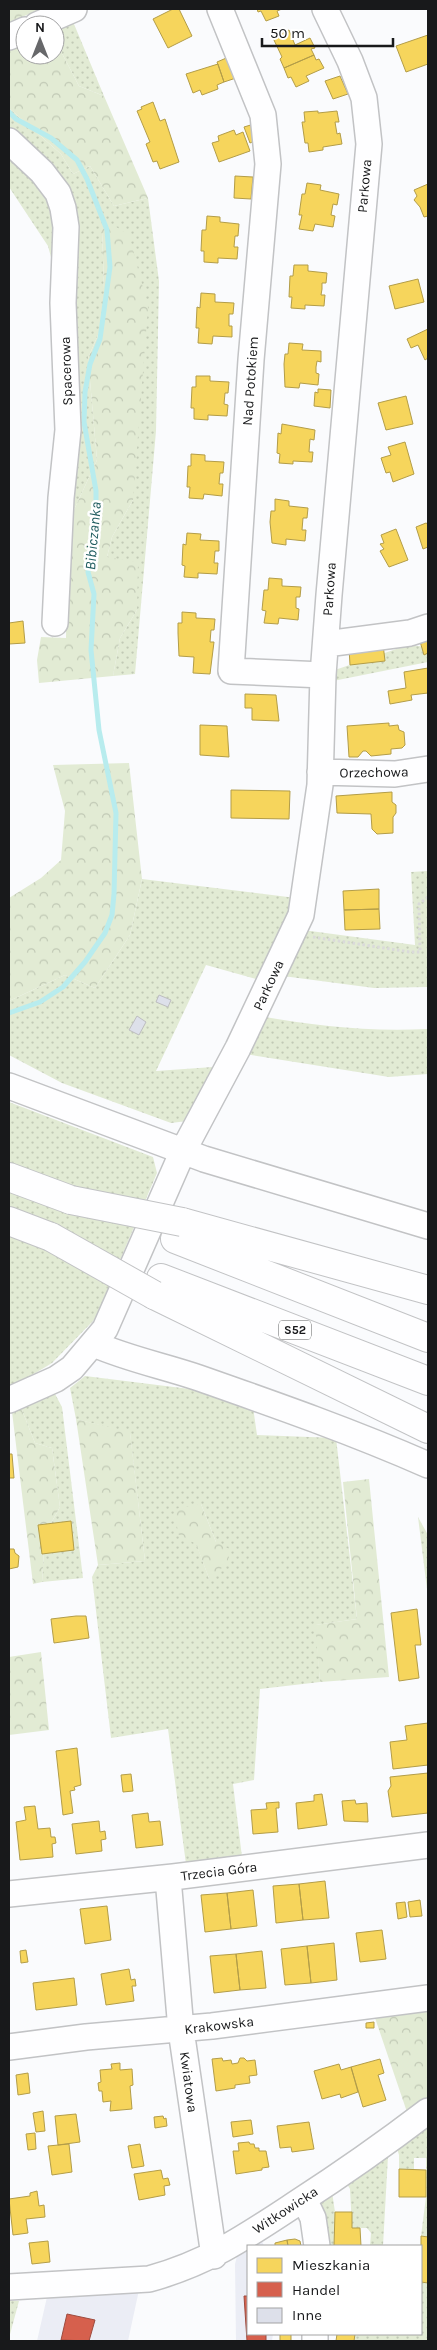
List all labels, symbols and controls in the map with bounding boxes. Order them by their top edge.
north arrow [15,15,65,65]
scale bar [262,15,393,47]
text: N [35,19,45,36]
text: 50 m [270,24,305,42]
street label: Parkowa [354,158,375,214]
street label: Spacerowa [57,336,76,406]
street label: Nad Potokiem [239,336,262,426]
water label: Bibiczanka [81,501,105,571]
street label: Parkowa [319,562,340,617]
street label: Orzechowa [339,763,409,782]
street label: Parkowa [249,957,288,1013]
road number: S52 [279,1320,311,1340]
street label: Trzecia Góra [180,1858,258,1885]
street label: Krakowska [183,2013,255,2038]
street label: Kwiatowa [176,2051,201,2114]
street label: Witkowicka [249,2183,321,2238]
legend [247,2245,422,2335]
text: Mieszkania [292,2256,370,2274]
text: Handel [292,2281,340,2299]
text: Inne [292,2306,322,2324]

